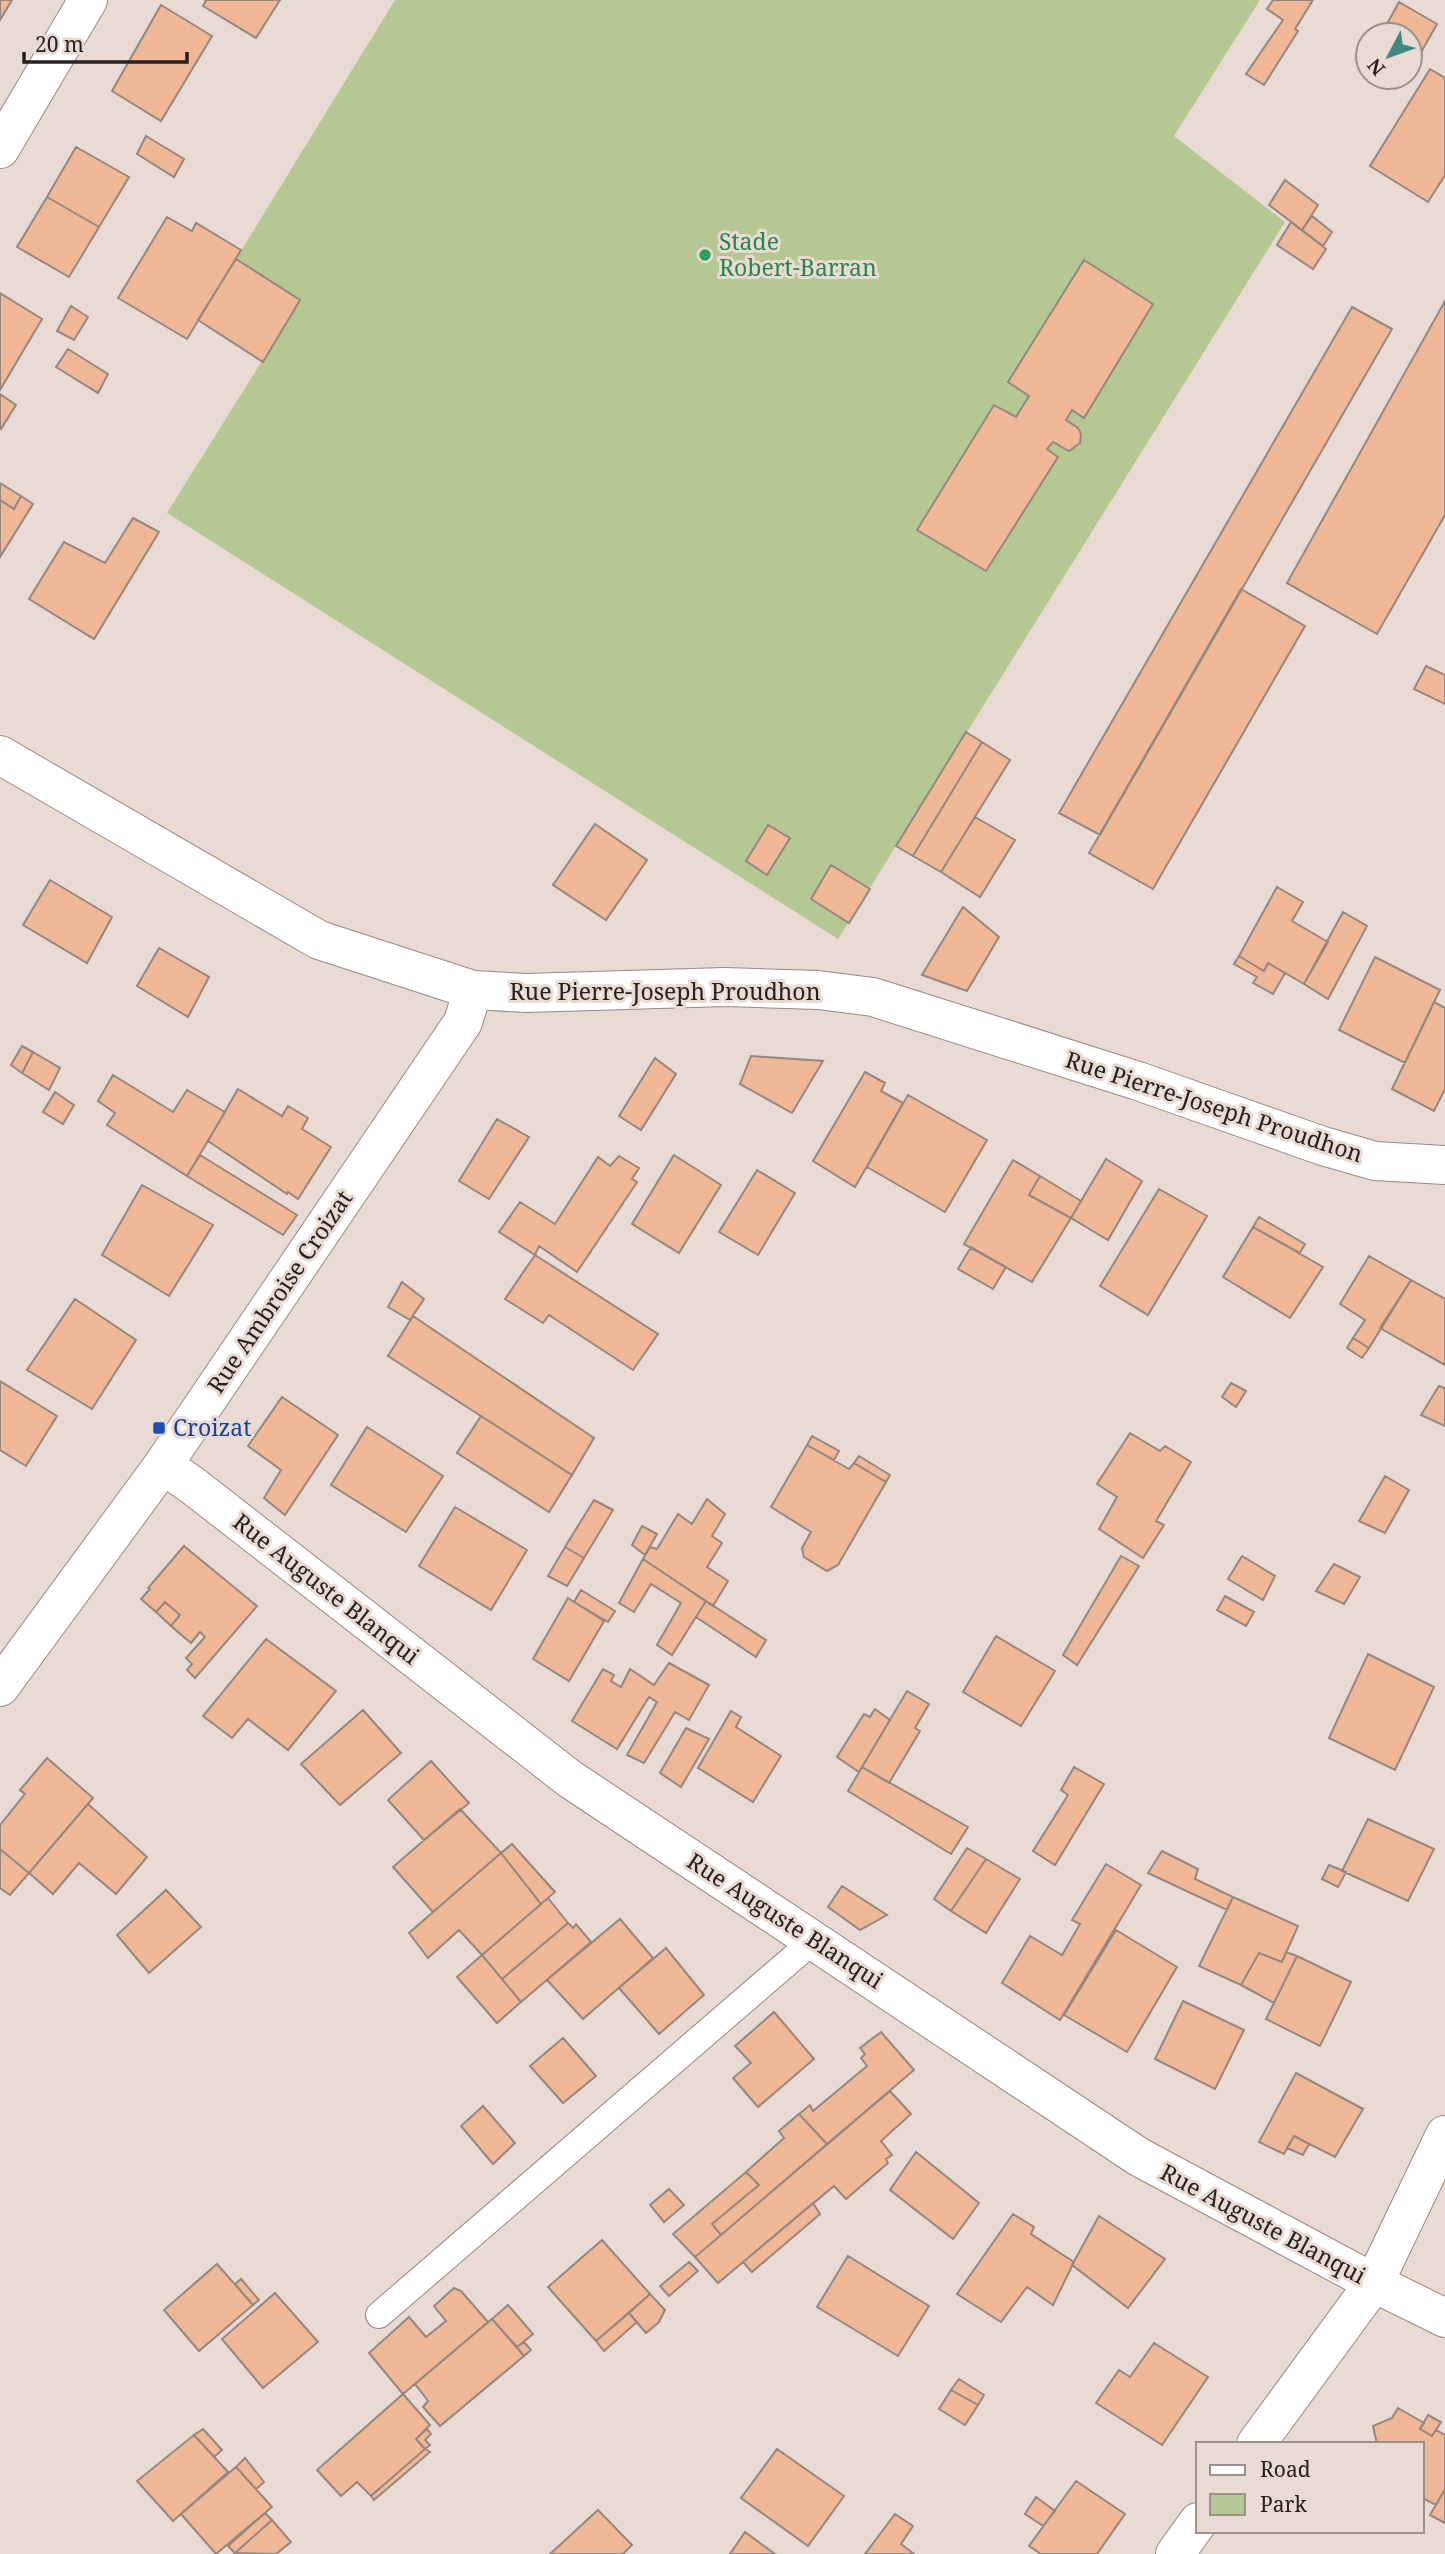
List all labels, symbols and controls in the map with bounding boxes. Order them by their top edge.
scale bar [24,21,187,65]
north arrow [1354,21,1424,91]
text: 20 m [35,30,84,58]
text: N [1361,53,1391,81]
place label: Stade Robert-Barran [719,225,877,283]
marker: Stade Robert-Barran [697,247,713,263]
street label: Rue Pierre-Joseph Proudhon [510,975,821,1007]
street label: Rue Pierre-Joseph Proudhon [1062,1043,1367,1169]
street label: Rue Ambroise Croizat [199,1184,359,1399]
place label: Croizat [173,1411,251,1443]
marker: Croizat [151,1420,167,1436]
street label: Rue Auguste Blanqui [227,1505,427,1671]
street label: Rue Auguste Blanqui [681,1845,890,1996]
street label: Rue Auguste Blanqui [1155,2155,1372,2291]
legend [1196,2442,1424,2533]
text: Road [1260,2455,1311,2483]
text: Park [1260,2490,1307,2518]

